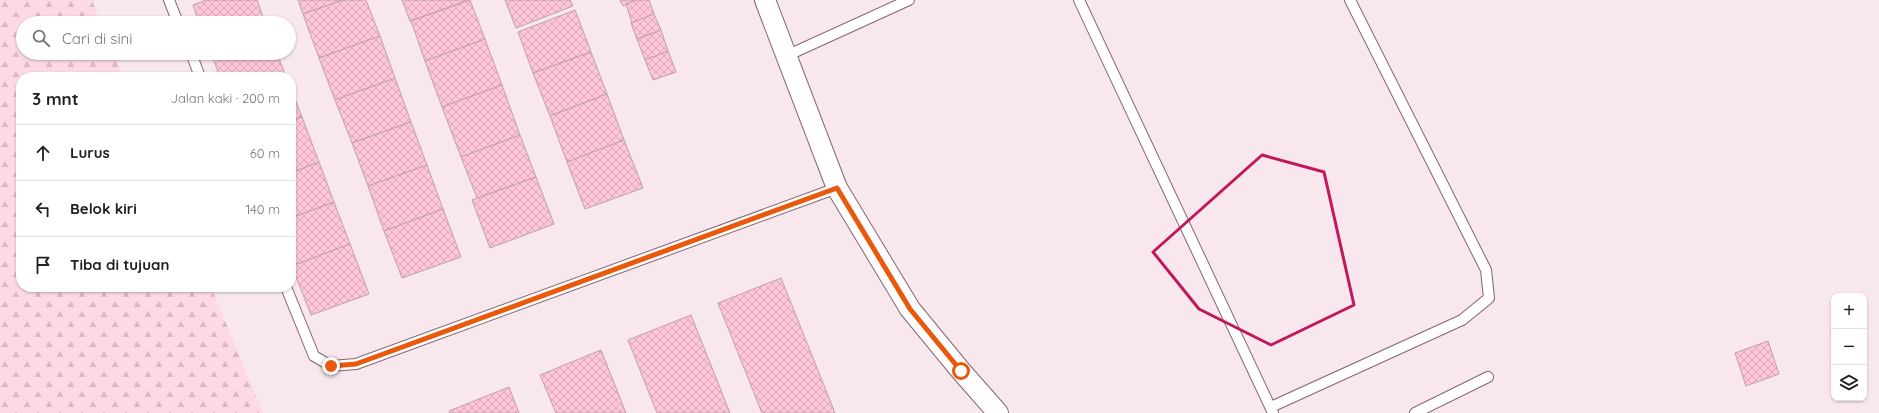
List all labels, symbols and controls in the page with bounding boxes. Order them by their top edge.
search box [16,16,296,60]
icon: search [30,27,52,49]
text: Cari di sini [62,29,133,48]
text: 3 mnt [32,88,79,109]
text: Jalan kaki · 200 m [171,90,280,106]
icon: ahead [32,142,54,164]
text: Lurus [70,143,110,162]
text: 60 m [250,145,280,161]
icon: left [32,198,54,220]
text: Belok kiri [70,199,137,218]
text: 140 m [245,201,280,217]
icon: arrive [32,254,54,276]
text: Tiba di tujuan [70,255,169,274]
map controls [1831,293,1867,401]
button: + [1831,293,1867,329]
button: − [1831,329,1867,365]
route end [322,357,340,375]
route start [952,362,970,380]
button: layers [1831,365,1867,401]

